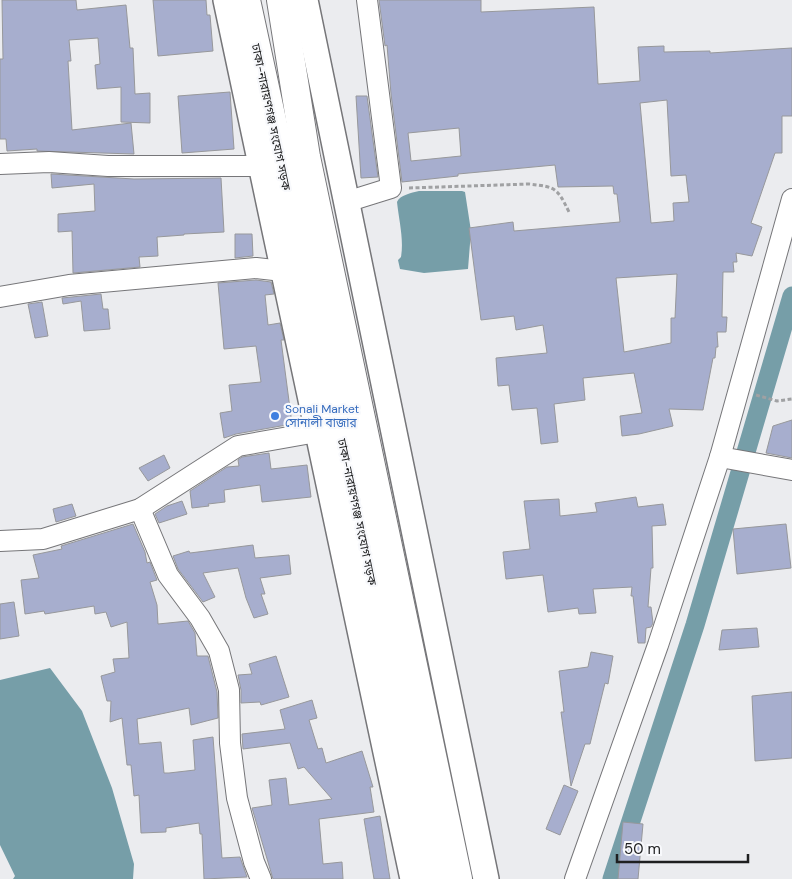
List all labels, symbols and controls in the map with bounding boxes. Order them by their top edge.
street label: ঢাকা-নারায়ণগঞ্জ সংযোগ সড়ক [247,41,294,192]
place label: Sonali Market সোনালী বাজার [285,401,360,431]
marker: Sonali Market সোনালী বাজার [269,410,281,422]
street label: ঢাকা-নারায়ণগঞ্জ সংযোগ সড়ক [333,436,380,587]
scale bar [617,832,748,864]
text: 50 m [624,839,661,859]

